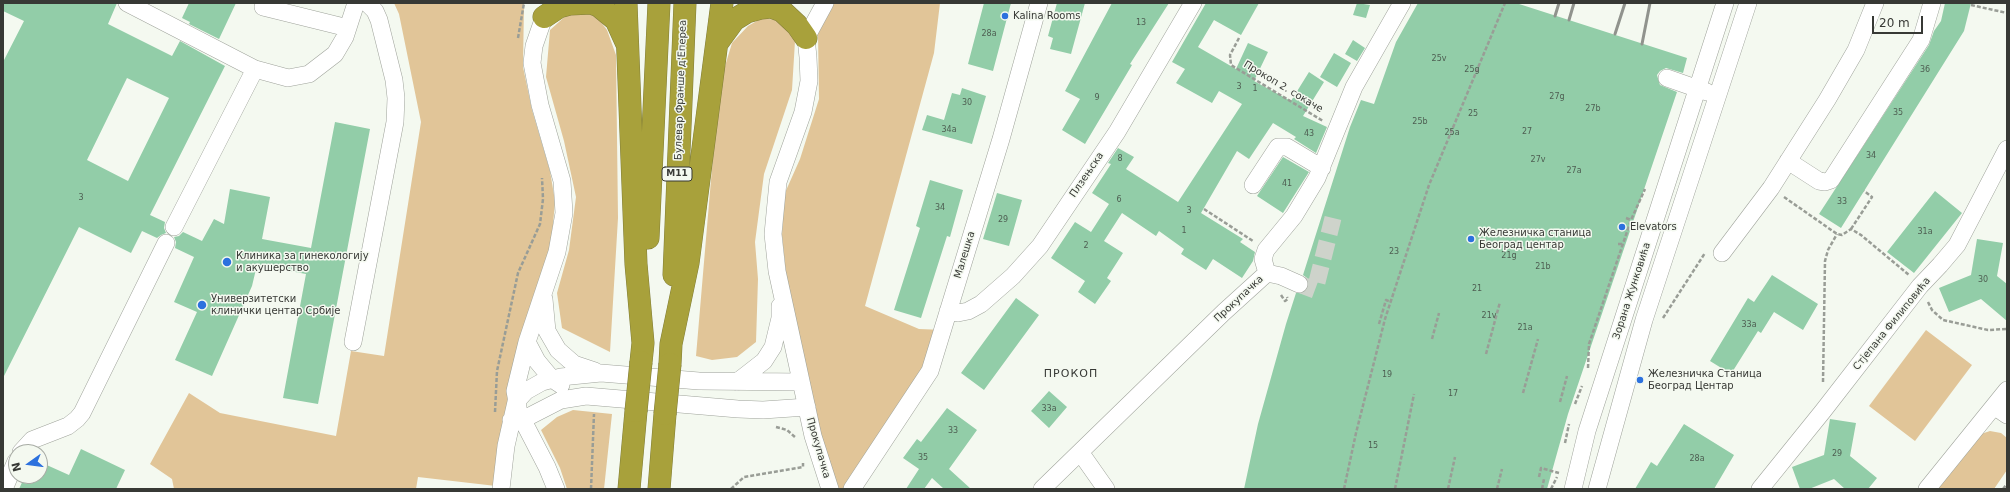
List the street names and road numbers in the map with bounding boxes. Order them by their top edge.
street label: Булевар Франше д'Епереа [673,20,689,160]
street label: Прокоп 2. сокаче [1241,59,1325,115]
street label: Плзењска [1067,150,1107,200]
road number: M11 [662,167,692,181]
street label: Малешка [952,230,978,280]
street label: Зорана Жунковића [1611,241,1653,341]
street label: Прокупачка [1212,273,1266,325]
street label: Стјепана Филиповића [1851,275,1933,373]
street label: Прокупачка [804,416,832,480]

